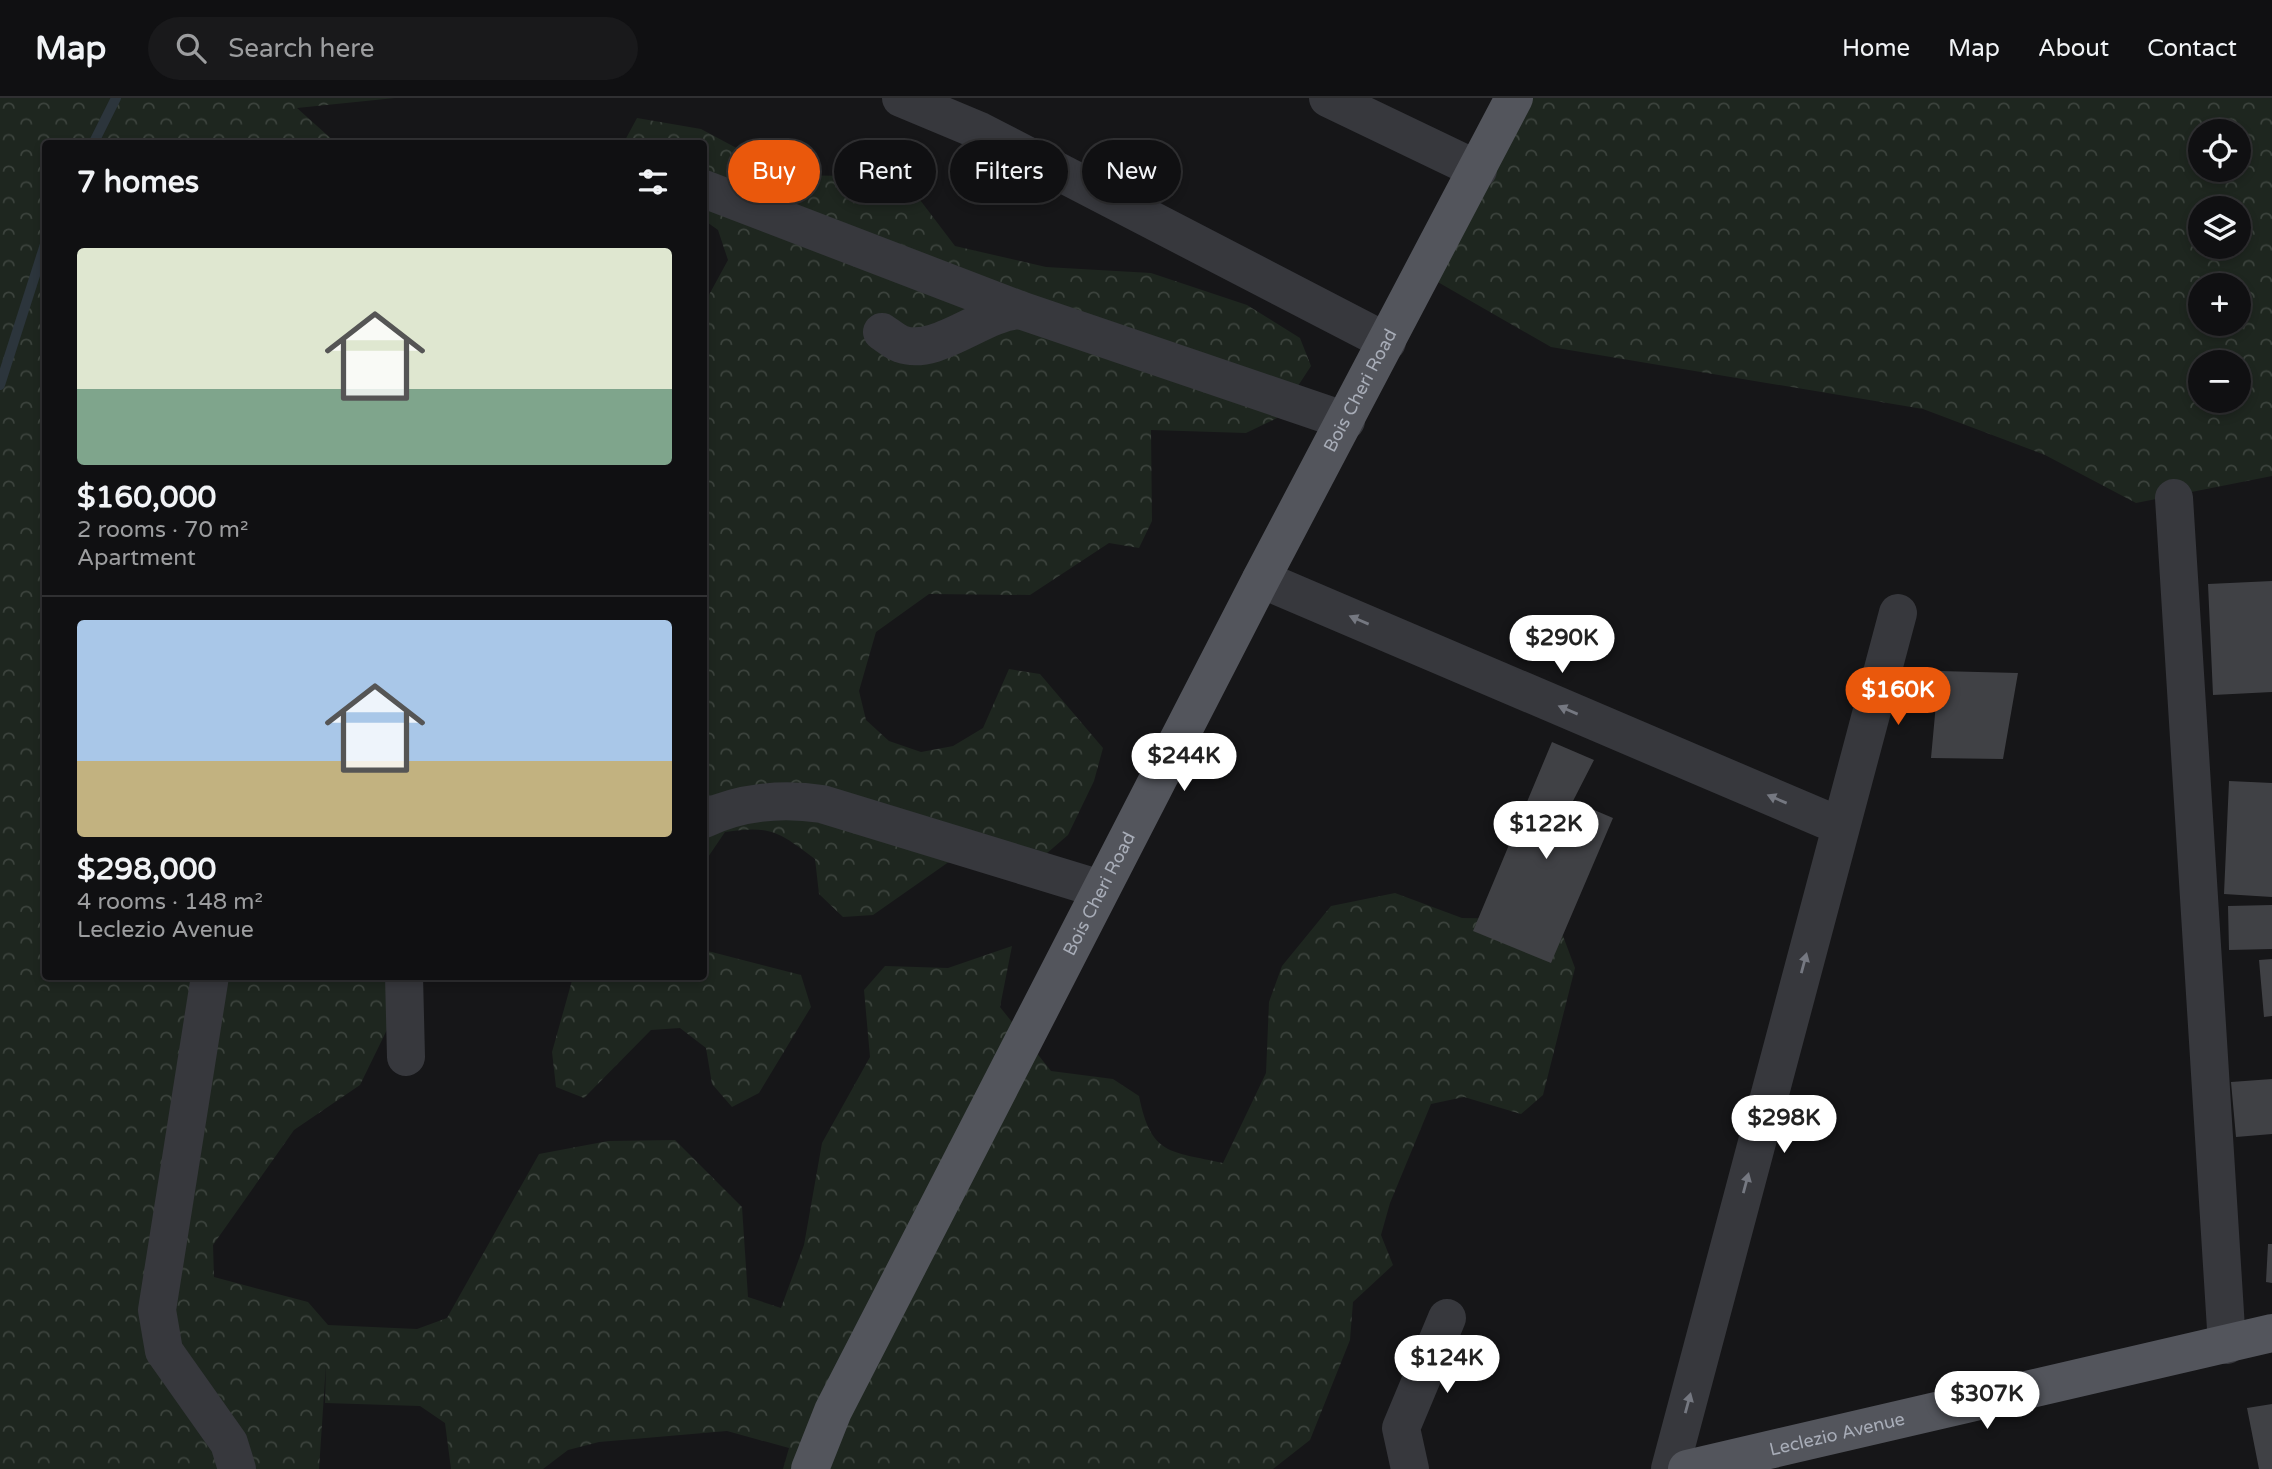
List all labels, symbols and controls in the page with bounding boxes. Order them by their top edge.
search box [148,17,638,80]
text: Map [35,29,106,68]
icon: search [172,29,210,67]
text: Search here [228,33,374,64]
text: Home [1842,34,1910,63]
text: Map [1948,34,2000,63]
text: About [2038,34,2109,63]
text: Contact [2147,34,2237,63]
map controls [2188,119,2251,413]
button: locate [2188,119,2251,182]
chip: Buy [728,140,820,203]
chip: Rent [834,140,936,203]
chip: Filters [950,140,1068,203]
chip: New [1082,140,1181,203]
icon: filters [634,163,672,201]
text: 7 homes [77,164,199,201]
button: layers [2188,196,2251,259]
button: + [2188,273,2251,336]
icon: home [312,293,438,419]
street label: Bois Cheri Road [1319,325,1402,456]
button: − [2188,350,2251,413]
text: $160,000 [77,479,216,516]
text: 2 rooms · 70 m² [77,516,248,544]
text: Apartment [77,544,196,572]
one-way arrow [1348,615,1369,626]
pin: $290K [1513,616,1611,675]
text: $290K [1526,624,1598,652]
icon: home [312,665,438,791]
pin: $160K [1849,668,1947,727]
text: $160K [1862,676,1934,704]
one-way arrow [1558,704,1578,716]
pin: $244K [1135,734,1233,793]
text: $244K [1148,742,1220,770]
one-way arrow [1767,793,1788,804]
pin: $122K [1497,802,1595,861]
text: $122K [1510,810,1582,838]
street label: Bois Cheri Road [1058,828,1140,959]
text: $298,000 [77,851,216,888]
text: 4 rooms · 148 m² [77,888,263,916]
text: Leclezio Avenue [77,916,254,944]
one-way arrow [1799,952,1810,974]
pin: $298K [1735,1096,1833,1155]
text: $298K [1748,1104,1820,1132]
one-way arrow [1741,1172,1752,1194]
pin: $124K [1398,1336,1496,1395]
text: $124K [1411,1344,1483,1372]
pin: $307K [1938,1372,2036,1431]
text: $307K [1951,1380,2023,1408]
one-way arrow [1683,1392,1694,1414]
street label: Leclezio Avenue [1767,1408,1907,1461]

